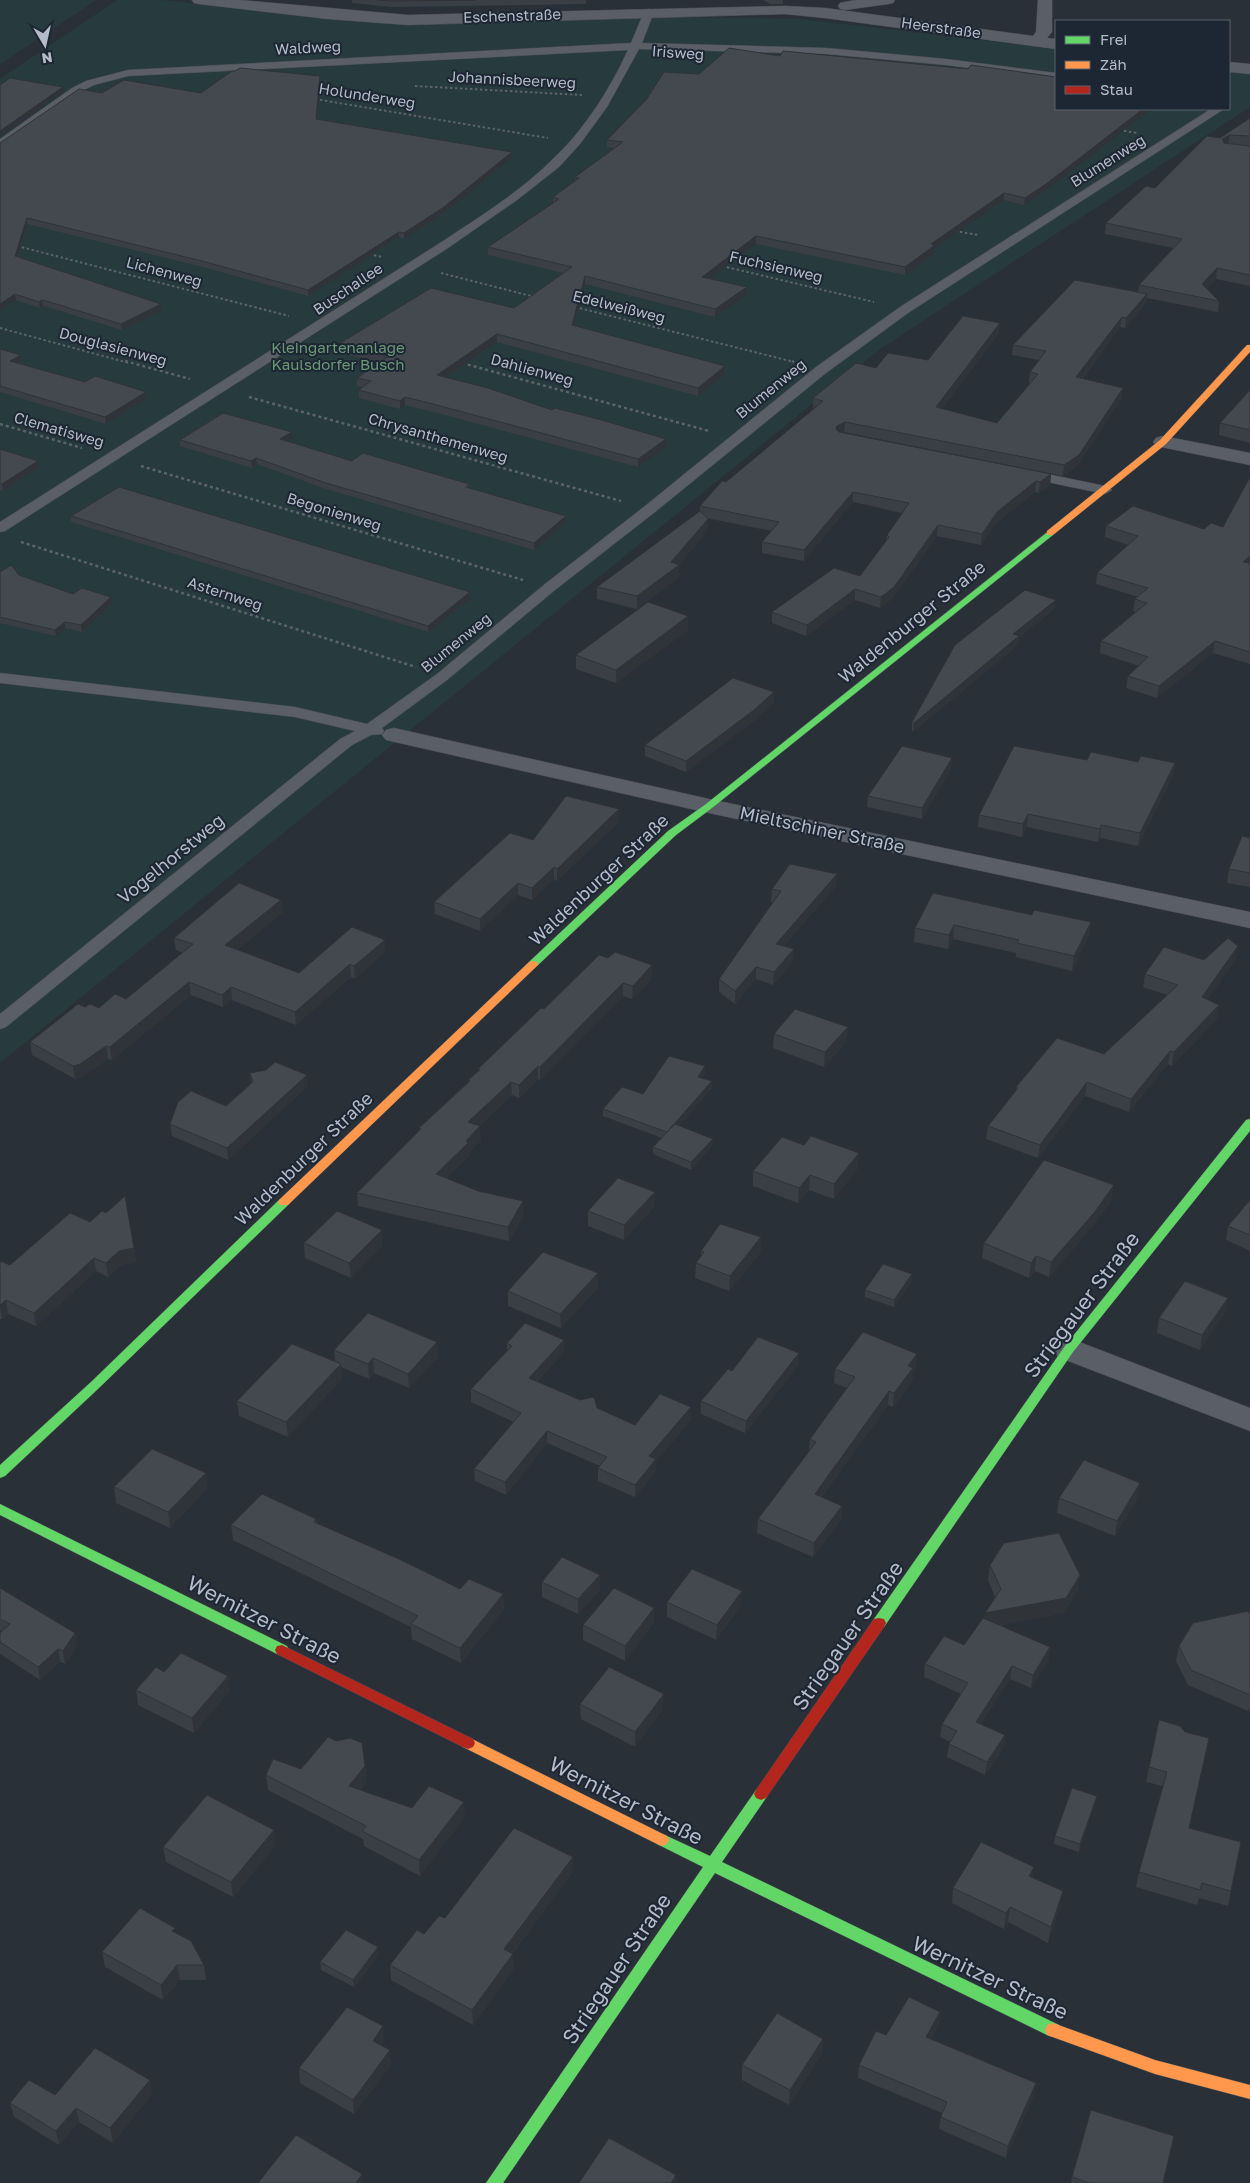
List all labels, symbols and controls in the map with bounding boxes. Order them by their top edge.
street label: Eschenstraße [463,4,562,26]
street label: Heerstraße [900,13,982,42]
north arrow [20,20,70,70]
legend [1055,20,1230,110]
text: Frei [1100,30,1127,48]
street label: Waldweg [274,36,341,58]
street label: Irisweg [651,41,705,63]
text: N [41,49,54,68]
text: Zäh [1100,55,1127,73]
street label: Johannisbeerweg [448,67,577,91]
street label: Holunderweg [318,78,417,112]
text: Stau [1100,80,1133,98]
street label: Blumenweg [1067,130,1148,190]
street label: Fuchsienweg [728,247,825,285]
street label: Lichenweg [124,252,204,290]
street label: Buschallee [309,258,386,318]
street label: Edelweißweg [571,286,667,326]
street label: Douglasienweg [57,323,169,369]
park label: Kleingartenanlage Kaulsdorfer Busch [271,338,405,373]
street label: Dahlienweg [489,349,576,389]
street label: Blumenweg [732,355,809,422]
street label: Clematisweg [12,408,106,451]
street label: Chrysanthemenweg [366,408,510,466]
street label: Begonienweg [285,488,384,534]
street label: Waldenburger Straße [833,555,989,687]
street label: Asternweg [186,573,265,614]
street label: Blumenweg [417,609,494,676]
street label: Mieltschiner Straße [738,801,907,857]
street label: Vogelhorstweg [113,809,228,908]
street label: Waldenburger Straße [524,809,673,950]
street label: Waldenburger Straße [230,1087,377,1230]
street label: Striegauer Straße [1018,1226,1145,1383]
street label: Striegauer Straße [786,1556,908,1715]
street label: Wernitzer Straße [183,1569,346,1669]
street label: Wernitzer Straße [545,1750,708,1850]
street label: Striegauer Straße [556,1888,676,2049]
street label: Wernitzer Straße [908,1930,1073,2025]

